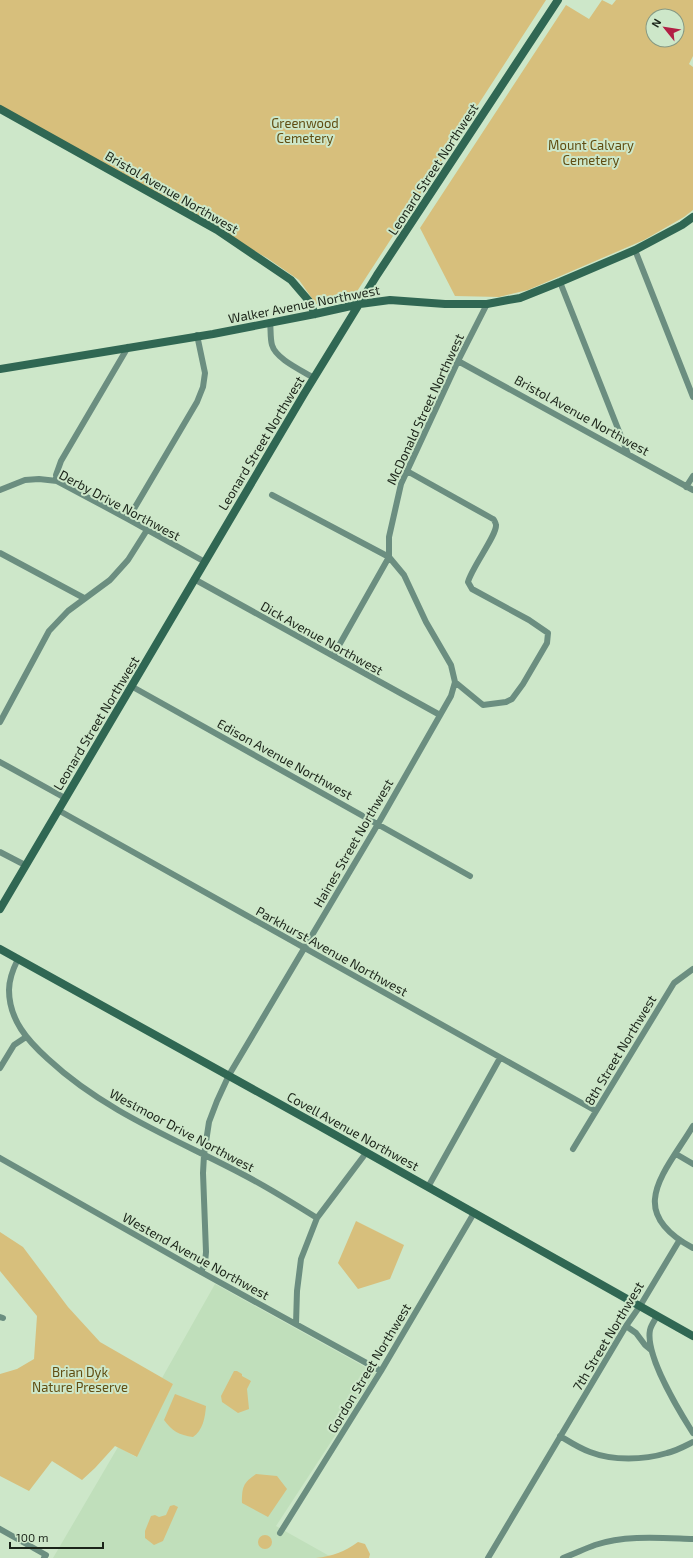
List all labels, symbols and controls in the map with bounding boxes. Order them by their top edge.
north arrow [645,8,685,48]
text: N [648,16,664,29]
street label: Leonard Street Northwest [384,100,482,238]
park label: Greenwood Cemetery [271,115,339,146]
park label: Mount Calvary Cemetery [548,137,634,168]
street label: Bristol Avenue Northwest [102,147,242,237]
street label: Walker Avenue Northwest [227,281,381,327]
street label: McDonald Street Northwest [383,331,467,487]
street label: Bristol Avenue Northwest [512,371,652,459]
street label: Leonard Street Northwest [215,373,307,513]
street label: Derby Drive Northwest [57,466,183,544]
street label: Dick Avenue Northwest [258,598,386,678]
street label: Leonard Street Northwest [50,653,142,793]
street label: Edison Avenue Northwest [215,715,355,803]
street label: Haines Street Northwest [310,776,396,910]
street label: Parkhurst Avenue Northwest [253,903,411,999]
street label: 8th Street Northwest [581,992,659,1108]
street label: Westmoor Drive Northwest [107,1085,257,1175]
street label: Covell Avenue Northwest [284,1088,422,1174]
street label: Westend Avenue Northwest [120,1209,272,1303]
street label: 7th Street Northwest [569,1278,647,1394]
street label: Gordon Street Northwest [324,1300,414,1436]
park label: Brian Dyk Nature Preserve [32,1364,128,1395]
scale bar [10,1524,103,1550]
text: 100 m [16,1530,48,1544]

